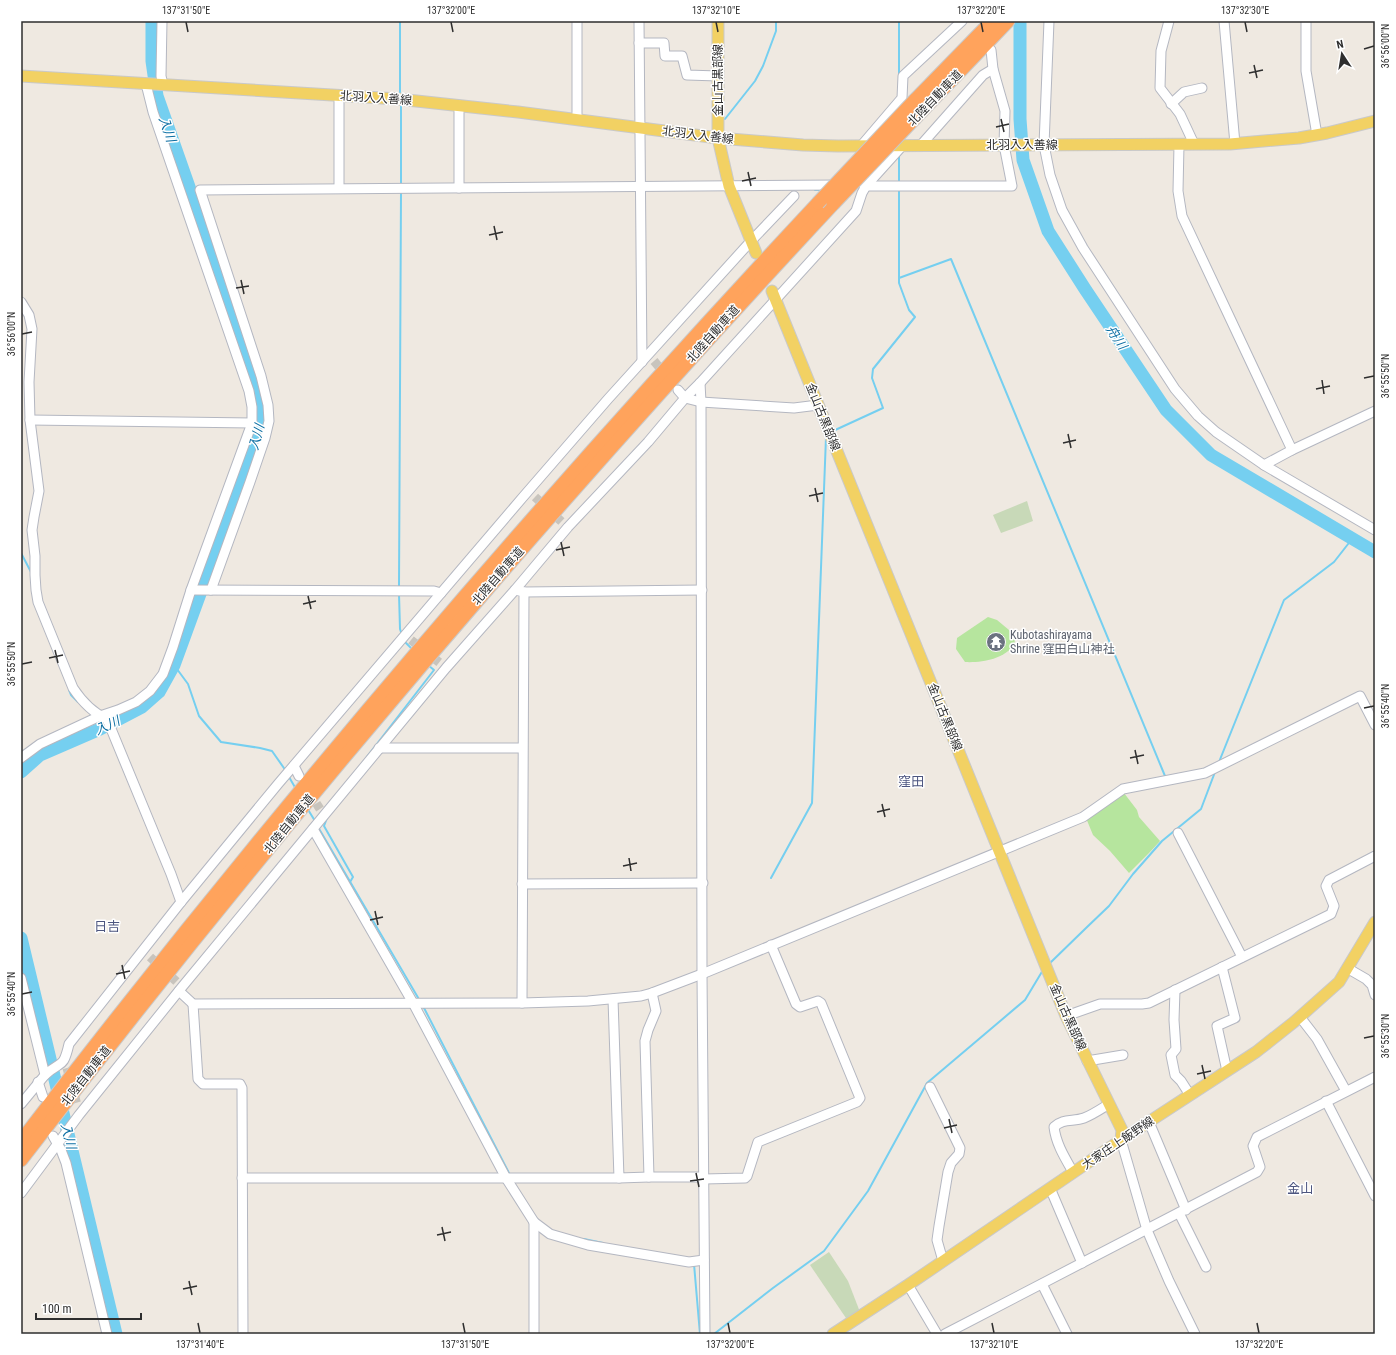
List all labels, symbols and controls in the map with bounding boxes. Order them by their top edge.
text: 137°31'50"E [162,5,210,16]
text: 137°32'00"E [427,5,475,16]
text: 137°32'10"E [692,5,740,16]
text: 137°32'20"E [957,5,1005,16]
text: 137°32'30"E [1221,5,1269,16]
text: 36°56'00"N [1380,24,1391,68]
north arrow [1322,34,1362,74]
text: N [1335,38,1345,52]
street label: 金山古黒部線 [711,44,725,116]
street label: 北陸自動車道 [905,67,965,129]
street label: 北羽入入善線 [340,89,412,107]
water label: 入川 [156,114,179,146]
street label: 北羽入入善線 [661,124,735,146]
street label: 北羽入入善線 [986,138,1058,152]
street label: 北陸自動車道 [684,303,742,365]
text: 36°56'00"N [6,312,17,356]
water label: 舟川 [1103,322,1131,354]
text: 36°55'50"N [1380,354,1391,398]
street label: 金山古黒部線 [803,381,843,453]
water label: 入川 [246,421,268,452]
street label: 北陸自動車道 [469,544,527,608]
place label: Kubotashirayama Shrine 窪田白山神社 [1010,628,1115,656]
temple icon: Kubotashirayama Shrine 窪田白山神社 [985,631,1007,653]
text: 36°55'50"N [6,642,17,686]
street label: 金山古黒部線 [925,681,965,753]
text: 36°55'40"N [1380,684,1391,728]
water label: 入川 [92,712,124,738]
district label: 窪田 [898,774,924,789]
street label: 北陸自動車道 [261,792,317,856]
district label: 日吉 [94,919,120,934]
text: 36°55'40"N [6,972,17,1016]
street label: 金山古黒部線 [1047,981,1089,1053]
text: 36°55'30"N [1380,1014,1391,1058]
street label: 北陸自動車道 [58,1043,114,1109]
street label: 大家庄上飯野線 [1079,1114,1157,1172]
water label: 入川 [58,1122,79,1152]
district label: 金山 [1287,1181,1313,1196]
scale bar [36,1295,141,1321]
text: 100 m [42,1302,72,1316]
text: 137°31'40"E [176,1339,224,1350]
text: 137°31'50"E [441,1339,489,1350]
text: 137°32'00"E [706,1339,754,1350]
text: 137°32'10"E [970,1339,1018,1350]
text: 137°32'20"E [1235,1339,1283,1350]

